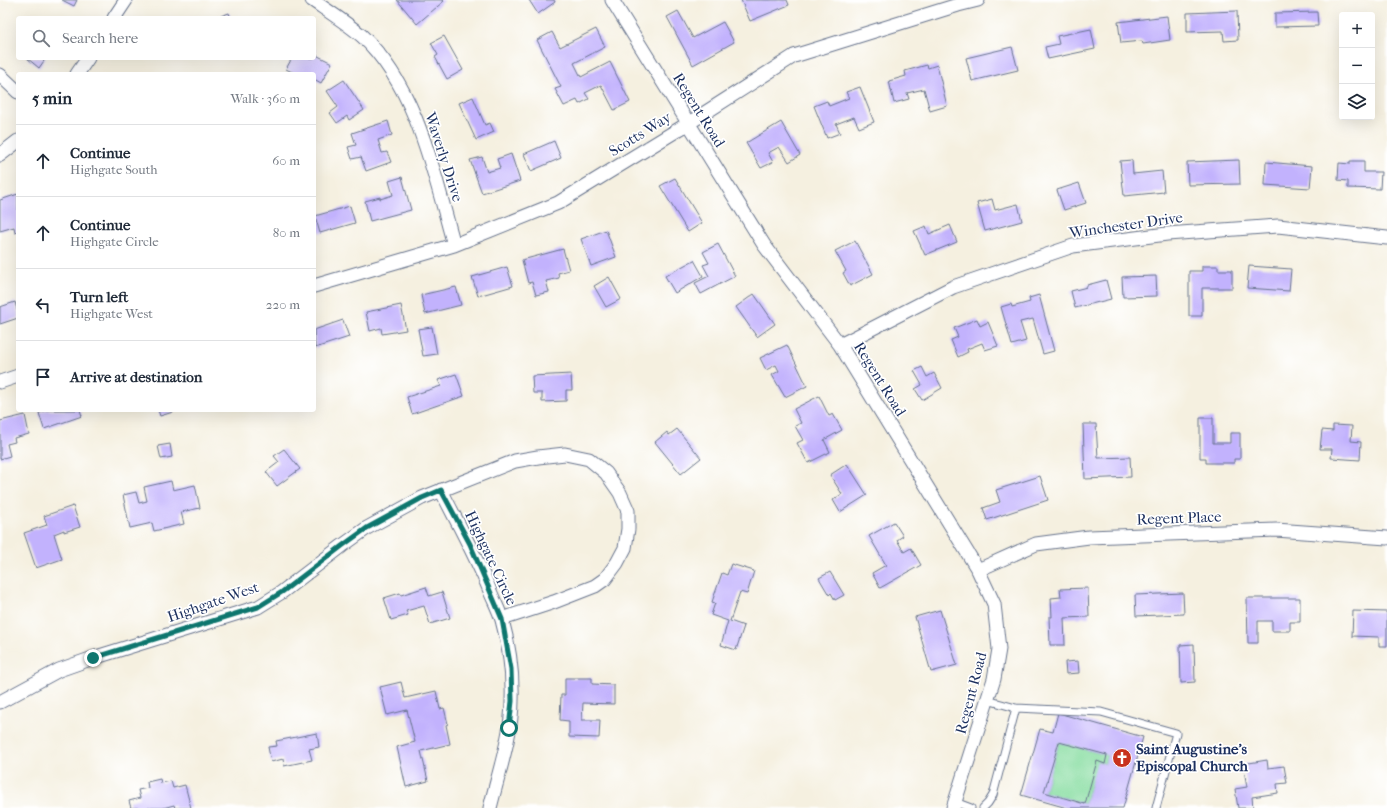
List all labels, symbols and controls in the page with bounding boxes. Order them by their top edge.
map controls [1339,12,1375,120]
button: + [1339,12,1375,48]
search box [16,16,316,60]
icon: search [30,27,52,49]
text: Search here [62,29,138,47]
button: − [1339,48,1375,84]
street label: Regent Road [669,70,729,151]
button: layers [1339,84,1375,120]
text: 5 min [32,88,72,108]
text: Walk · 360 m [230,91,300,106]
street label: Scotts Way [606,107,675,160]
street label: Waverly Drive [421,109,467,205]
text: Continue [70,144,130,162]
icon: ahead [32,150,54,172]
text: 60 m [272,153,300,168]
text: Highgate South [70,162,158,177]
street label: Winchester Drive [1067,208,1185,242]
text: Continue [70,216,130,234]
icon: ahead [32,222,54,244]
text: 80 m [273,225,300,240]
text: Highgate Circle [70,234,159,249]
text: Turn left [70,288,128,306]
icon: left [32,294,54,316]
text: 220 m [266,297,300,312]
text: Highgate West [70,306,153,321]
street label: Regent Road [850,339,910,420]
icon: arrive [32,366,54,388]
text: Arrive at destination [70,368,202,386]
street label: Highgate Circle [461,508,521,609]
street label: Regent Place [1136,508,1222,528]
street label: Highgate West [165,578,262,626]
route end [84,649,102,667]
street label: Regent Road [951,649,991,736]
route start [500,719,518,737]
place label: Saint Augustine's Episcopal Church [1136,740,1249,775]
church icon: Saint Augustine's Episcopal Church [1111,747,1133,769]

